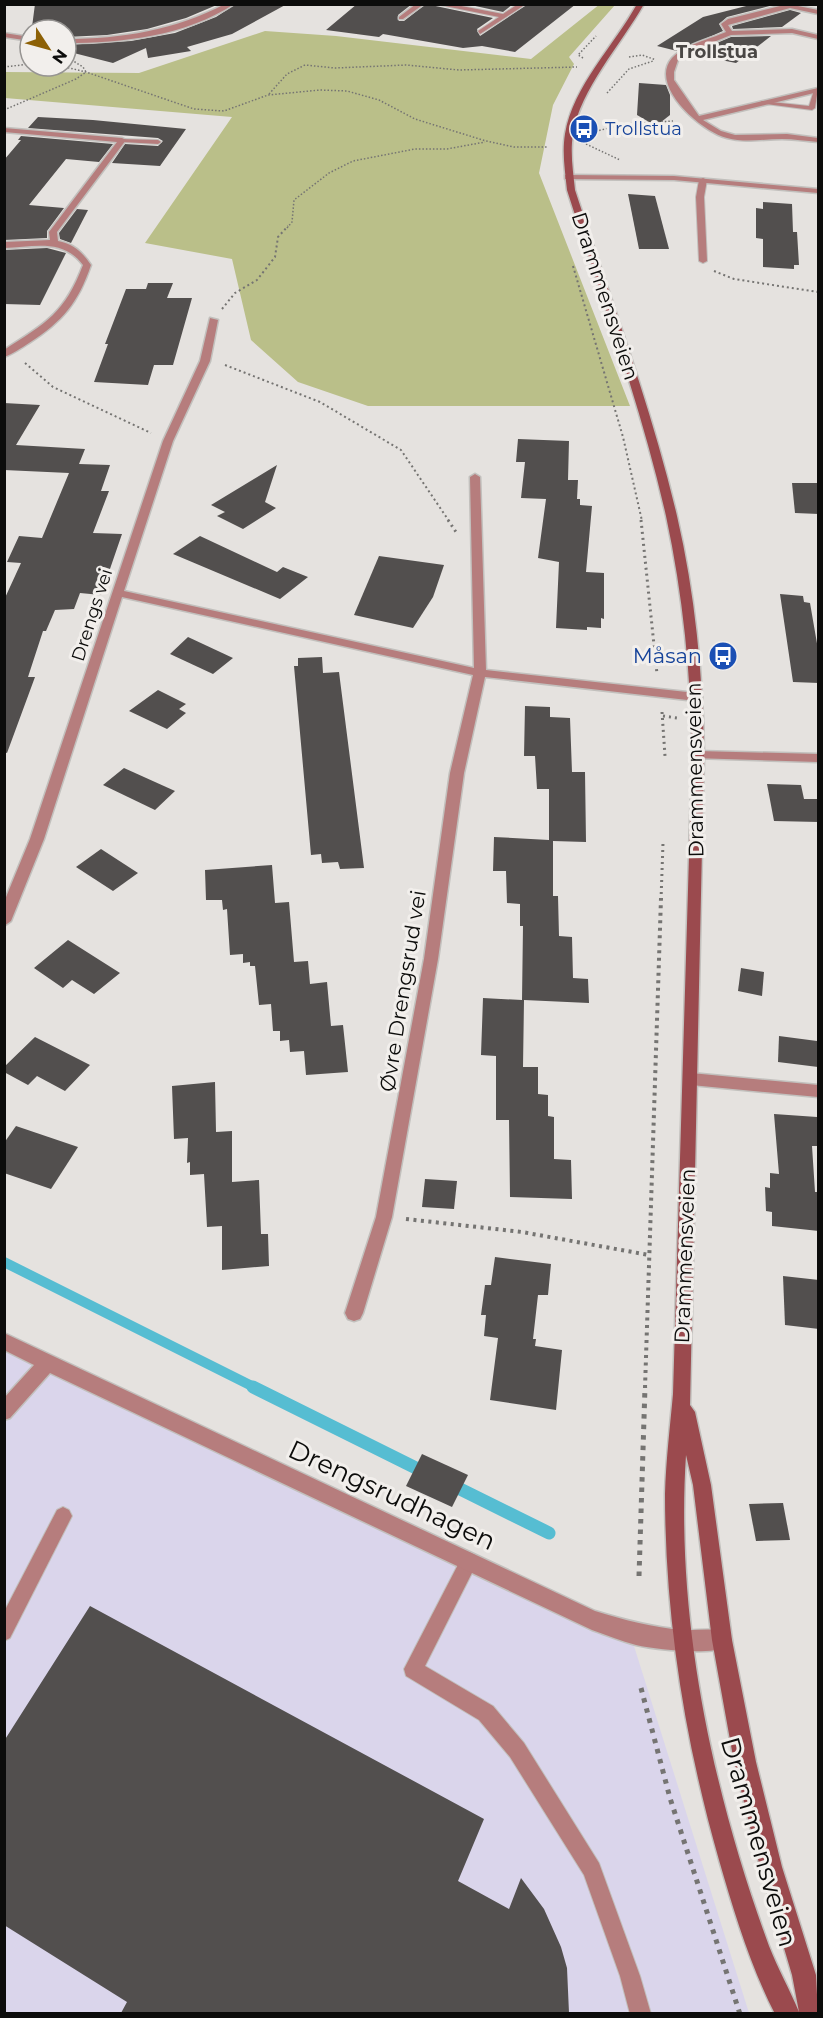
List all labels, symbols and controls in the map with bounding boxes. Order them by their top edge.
north arrow [18,18,78,78]
district label: Trollstua [676,41,758,63]
text: N [48,46,71,67]
bus stop icon: Trollstua [568,113,600,145]
place label: Trollstua [605,118,682,140]
street label: Drammensveien [567,209,644,383]
street label: Drengs vei [67,566,117,664]
bus stop icon: Måsan [707,640,739,672]
place label: Måsan [633,643,702,668]
street label: Drammensveien [680,682,709,858]
street label: Øvre Drengsrud vei [374,888,431,1094]
street label: Drammensveien [669,1168,700,1344]
street label: Drengsrudhagen [283,1433,501,1557]
street label: Drammensveien [714,1733,804,1951]

